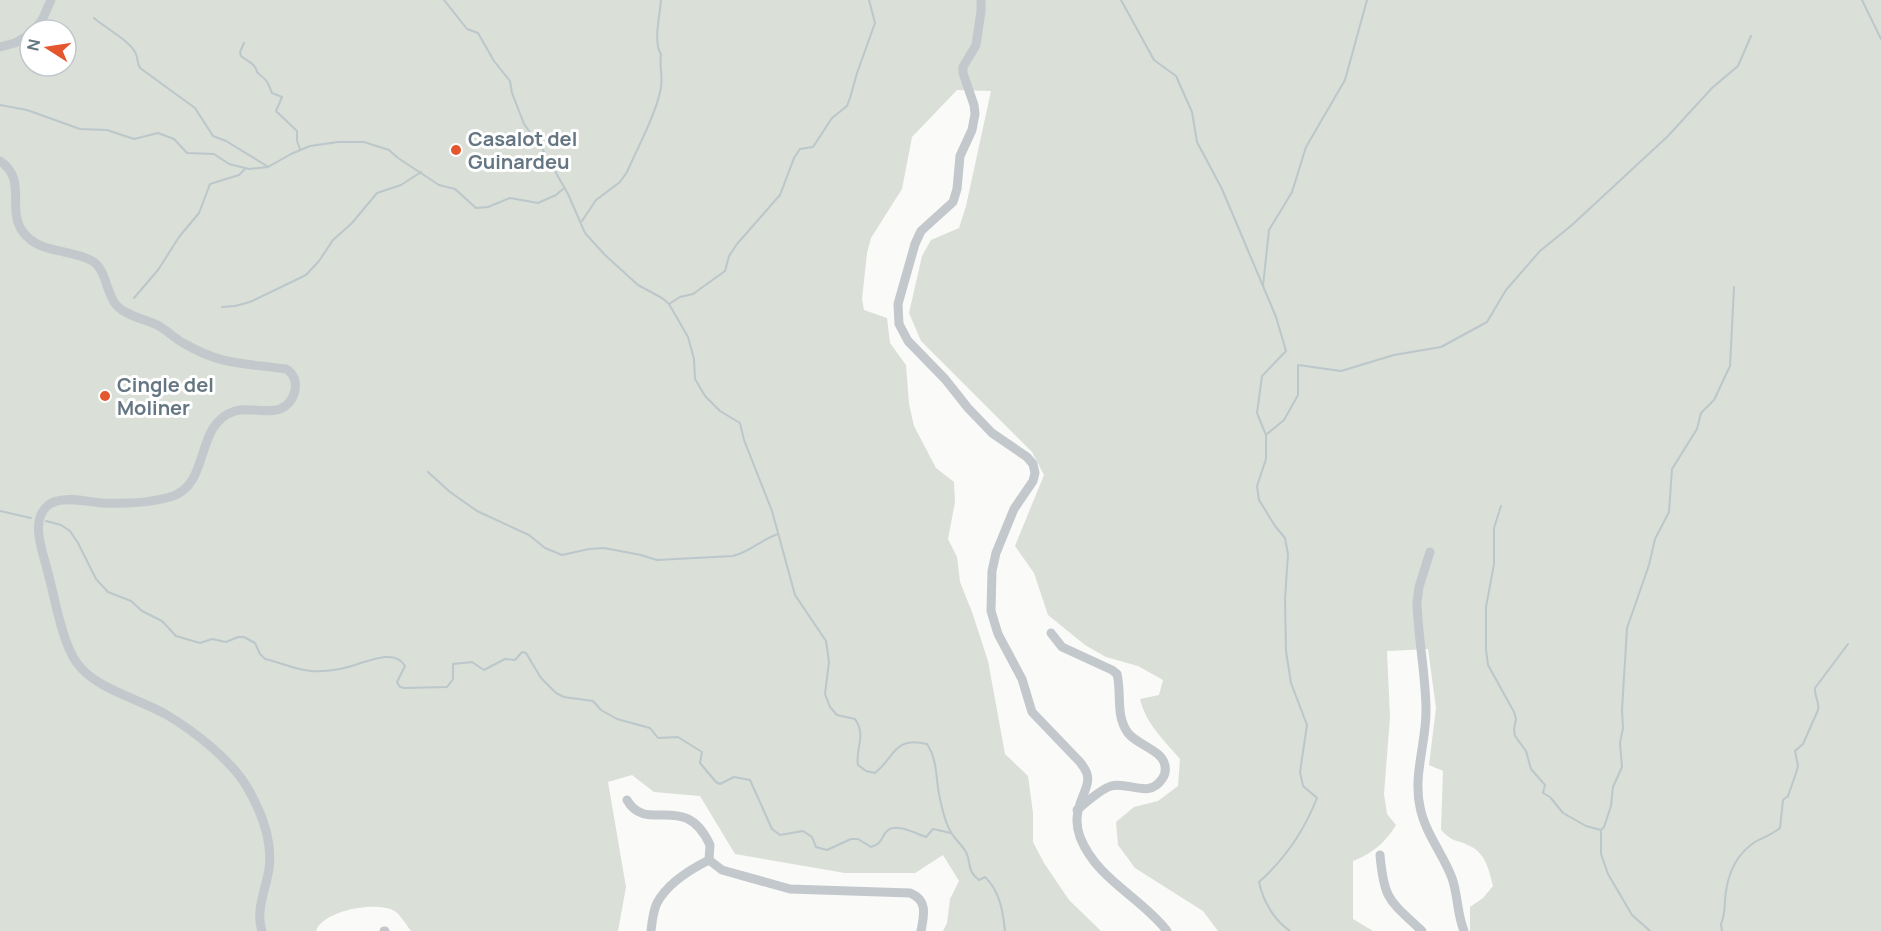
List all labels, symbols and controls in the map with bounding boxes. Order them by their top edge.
north arrow [18,18,78,78]
text: N [21,37,45,53]
place label: Casalot del Guinardeu [468,125,577,175]
marker: Casalot del Guinardeu [449,143,463,157]
place label: Cingle del Moliner [117,371,214,421]
marker: Cingle del Moliner [98,389,112,403]

